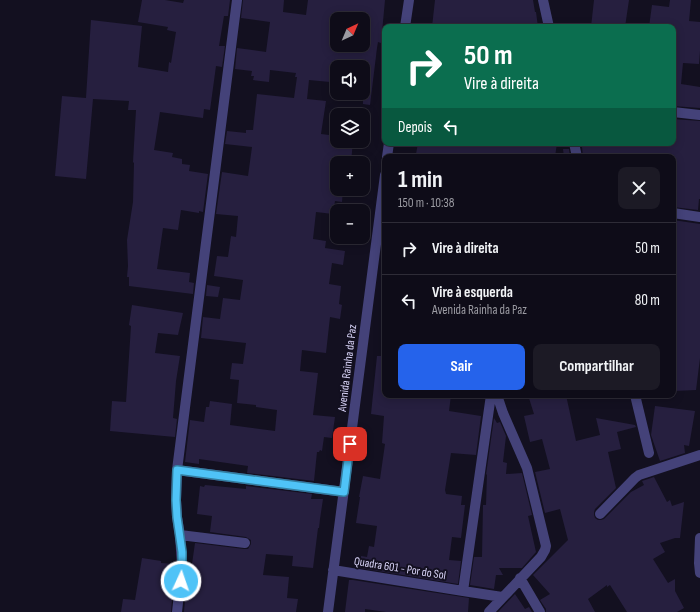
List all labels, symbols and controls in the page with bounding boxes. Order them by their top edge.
north arrow [330,12,370,52]
map controls [330,12,370,244]
text: 50 m [464,39,513,72]
icon: right [398,40,450,92]
button: sound [330,60,370,100]
text: Vire à direita [464,73,539,94]
button: layers [330,108,370,148]
icon: left [440,116,462,138]
text: Depois [398,118,432,137]
button: + [330,156,370,196]
text: 1 min [398,165,443,194]
button: close [618,167,660,209]
text: 150 m · 10:38 [398,195,455,211]
button: − [330,204,370,244]
icon: right [398,238,420,260]
text: Vire à direita [432,239,499,258]
text: 50 m [635,239,660,258]
text: Vire à esquerda [432,283,513,302]
icon: left [398,290,420,312]
text: 80 m [635,291,660,310]
text: Avenida Rainha da Paz [432,302,527,318]
street label: Avenida Rainha da Paz [335,323,360,413]
button: Sair [398,344,525,390]
button: Compartilhar [533,344,660,390]
pin [333,427,367,461]
icon: arrive [339,433,361,455]
street label: Quadra 601 - Por do Sol [353,554,447,583]
position arrow [160,560,202,602]

